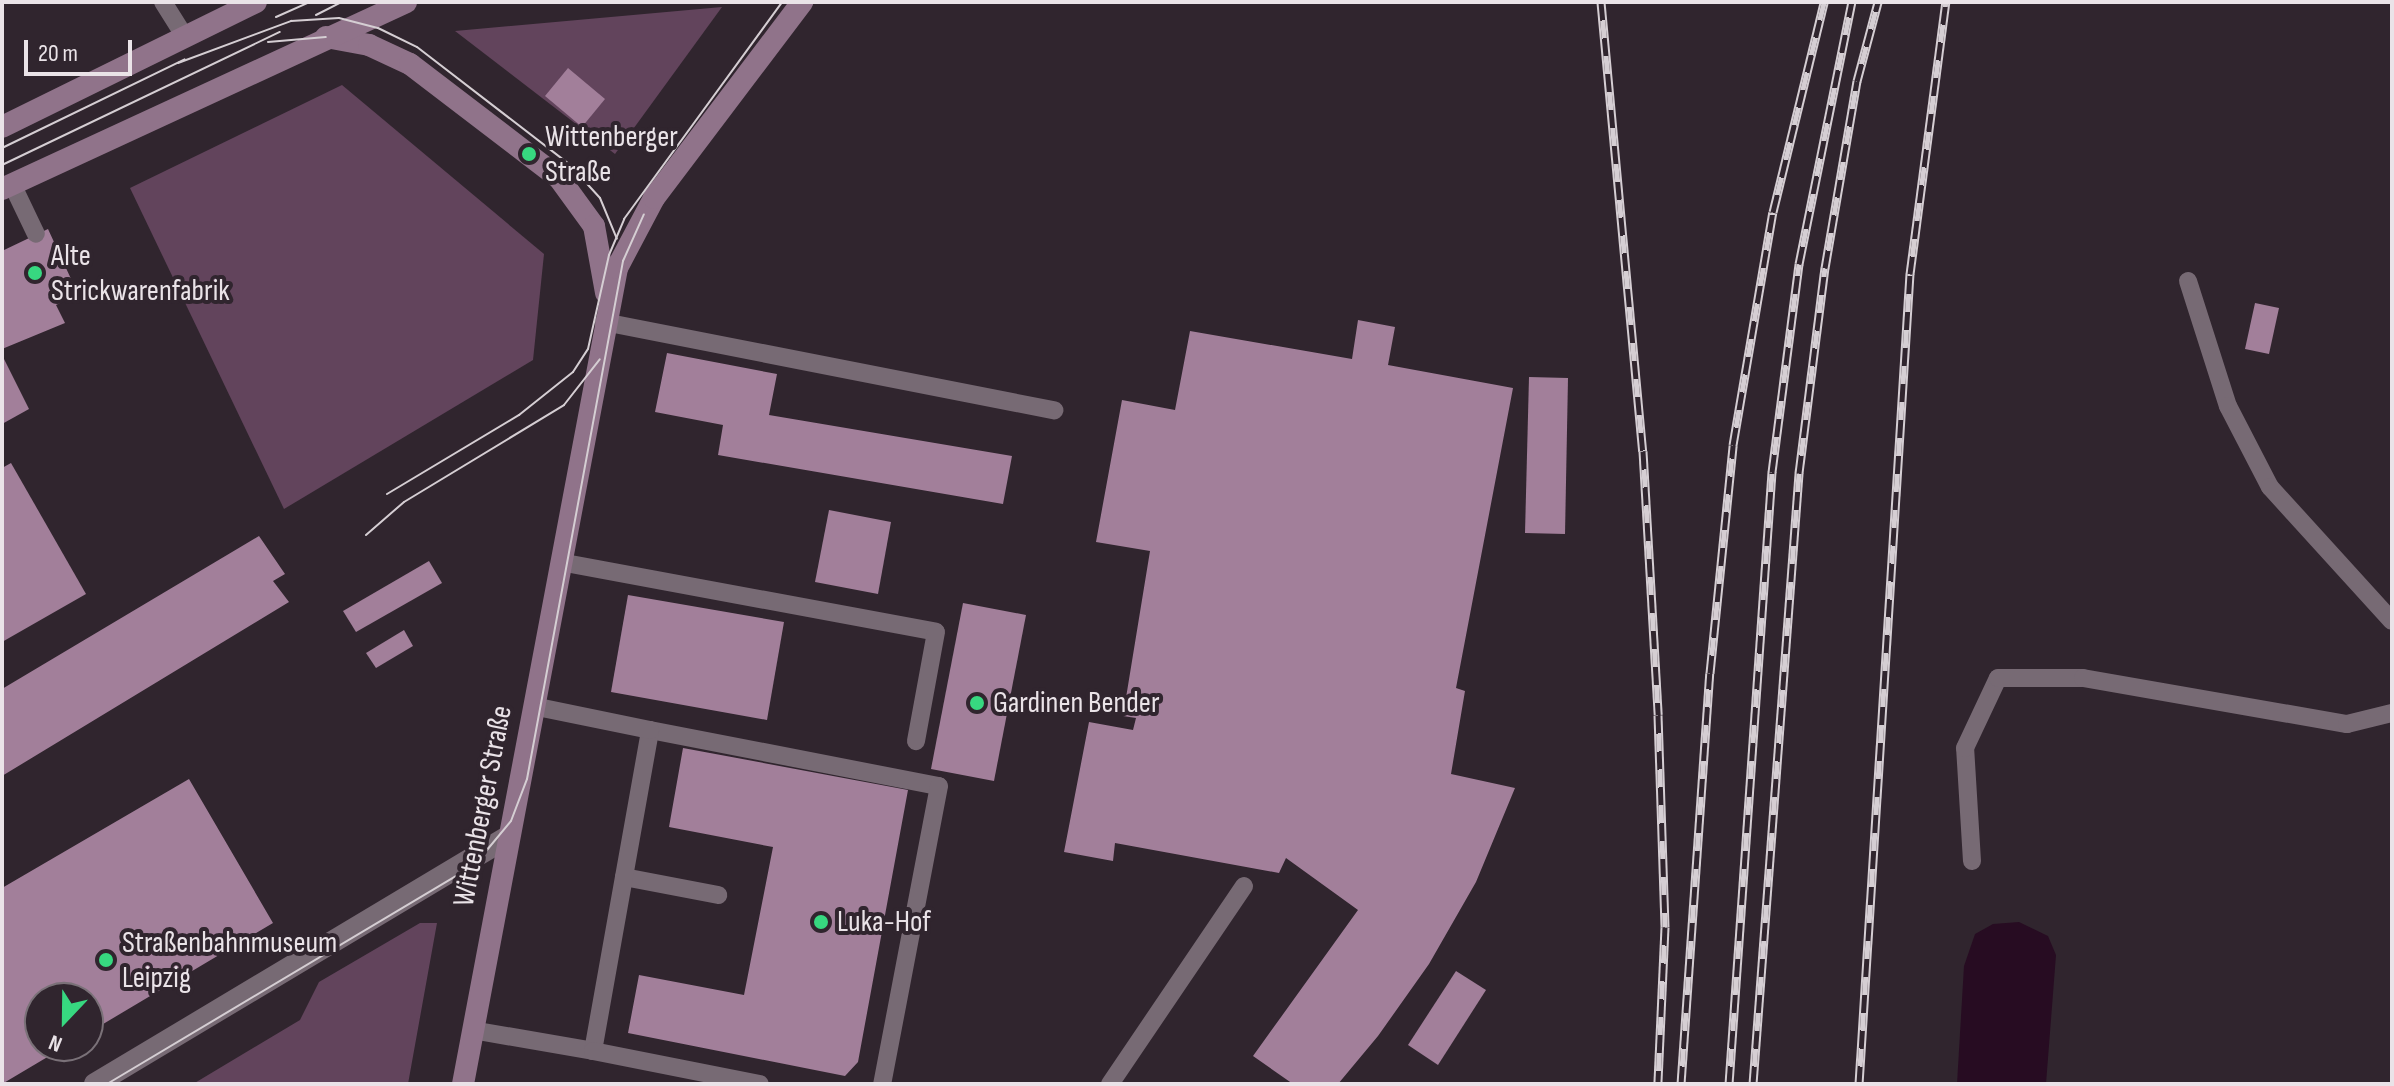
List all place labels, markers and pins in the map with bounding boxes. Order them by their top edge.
place label: Wittenberger Straße [545,119,678,190]
marker: Wittenberger Straße [520,145,538,163]
place label: Alte Strickwarenfabrik [51,238,230,308]
marker: Alte Strickwarenfabrik [26,264,44,282]
place label: Gardinen Bender [993,685,1160,721]
marker: Gardinen Bender [968,694,986,712]
place label: Luka-Hof [837,904,931,940]
marker: Luka-Hof [812,913,830,931]
place label: Straßenbahnmuseum Leipzig [122,925,337,996]
marker: Straßenbahnmuseum Leipzig [97,951,115,969]

